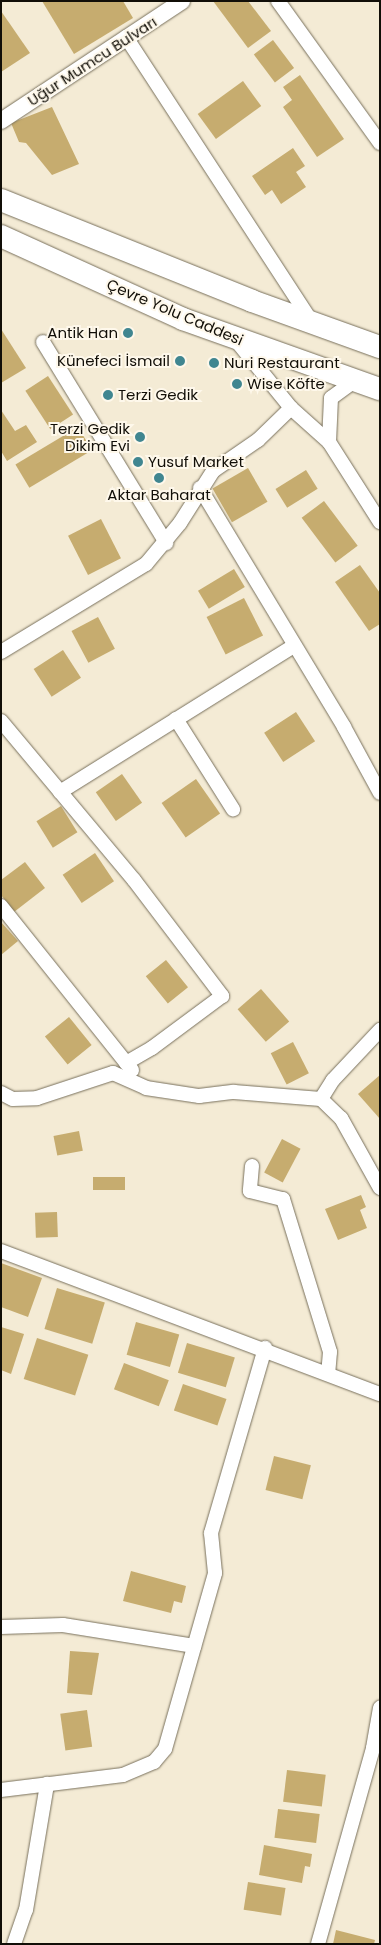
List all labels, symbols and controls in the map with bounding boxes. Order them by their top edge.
street label: Uğur Mumcu Bulvarı [24,12,160,110]
street label: Çevre Yolu Caddesi [104,275,246,349]
place label: Antik Han [47,324,118,342]
marker: Antik Han [122,327,134,339]
place label: Künefeci İsmail [57,352,170,370]
place label: Nuri Restaurant [224,354,340,372]
marker: Künefeci İsmail [174,355,186,367]
marker: Nuri Restaurant [208,357,220,369]
place label: Wise Köfte [247,375,325,393]
marker: Wise Köfte [231,378,243,390]
place label: Terzi Gedik [118,386,198,404]
marker: Terzi Gedik [102,389,114,401]
place label: Terzi Gedik Dikim Evi [50,419,130,454]
marker: Terzi Gedik Dikim Evi [134,431,146,443]
place label: Yusuf Market [148,453,244,471]
marker: Yusuf Market [132,456,144,468]
marker: Aktar Baharat [153,472,165,484]
place label: Aktar Baharat [107,486,211,504]

